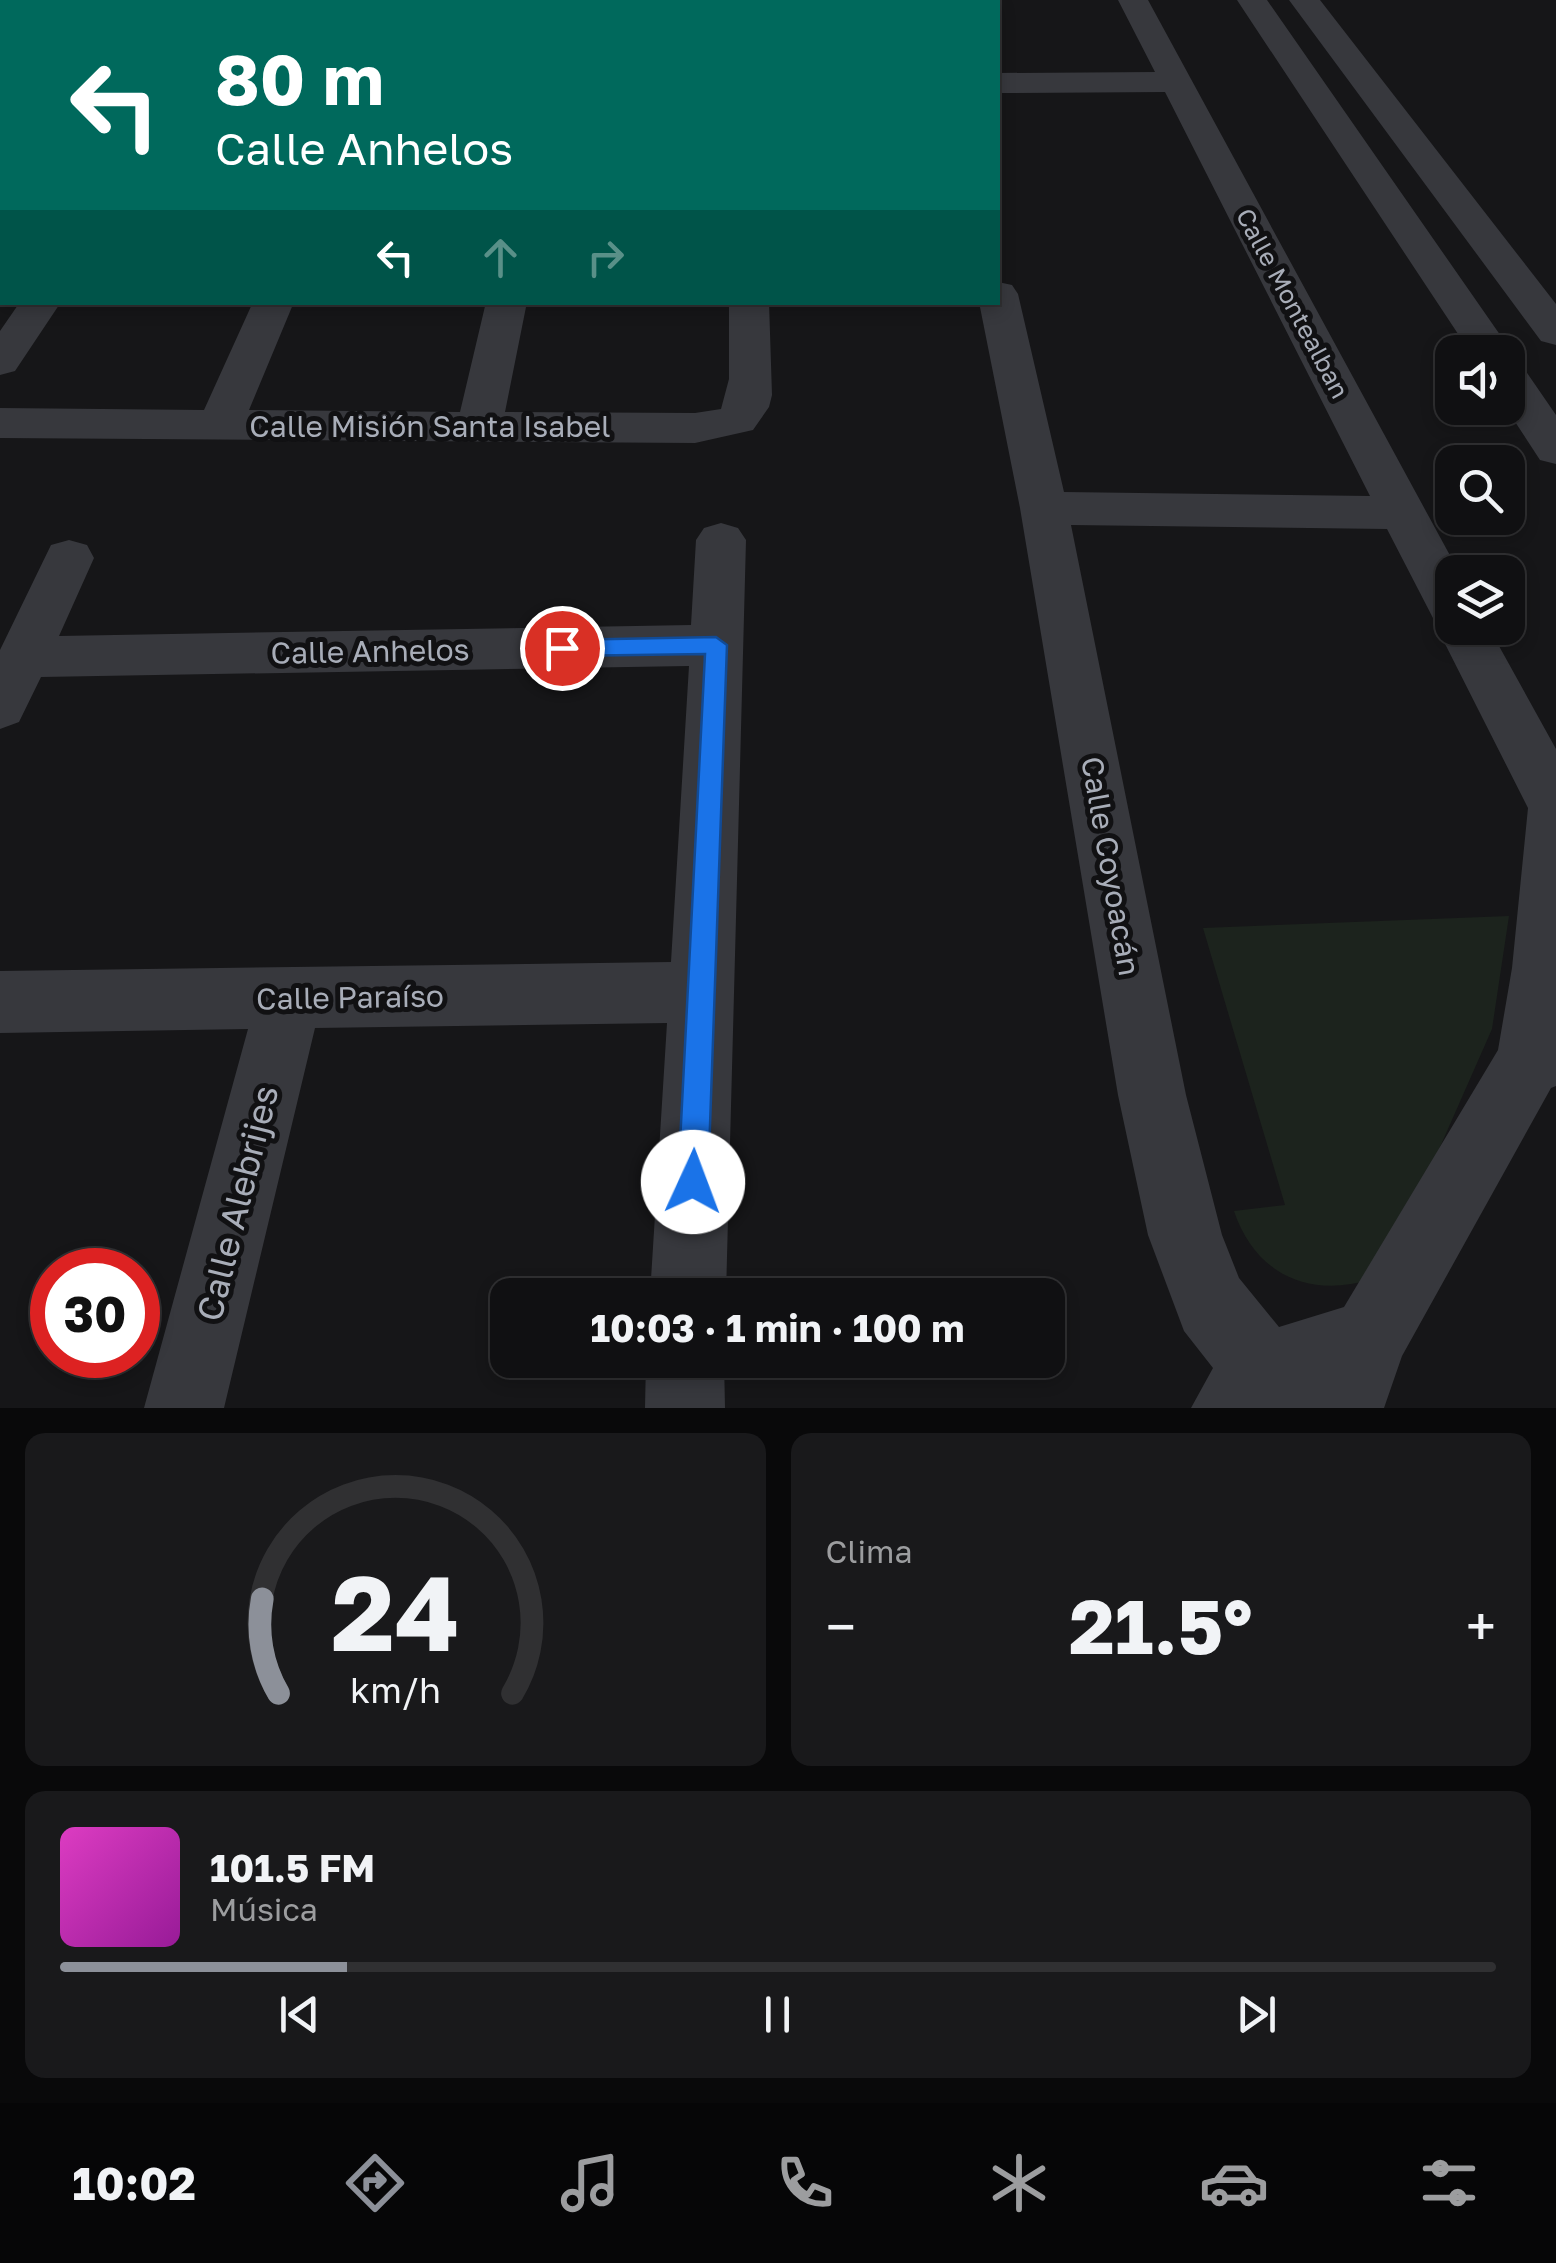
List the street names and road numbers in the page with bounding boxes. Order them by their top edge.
street label: Calle Montealban [1230,203,1356,403]
street label: Calle Misión Santa Isabel [249,408,611,444]
street label: Calle Anhelos [270,631,470,671]
street label: Calle Coyoacán [1074,754,1148,978]
street label: Calle Paraíso [256,977,444,1017]
street label: Calle Alebrijes [187,1081,287,1325]

